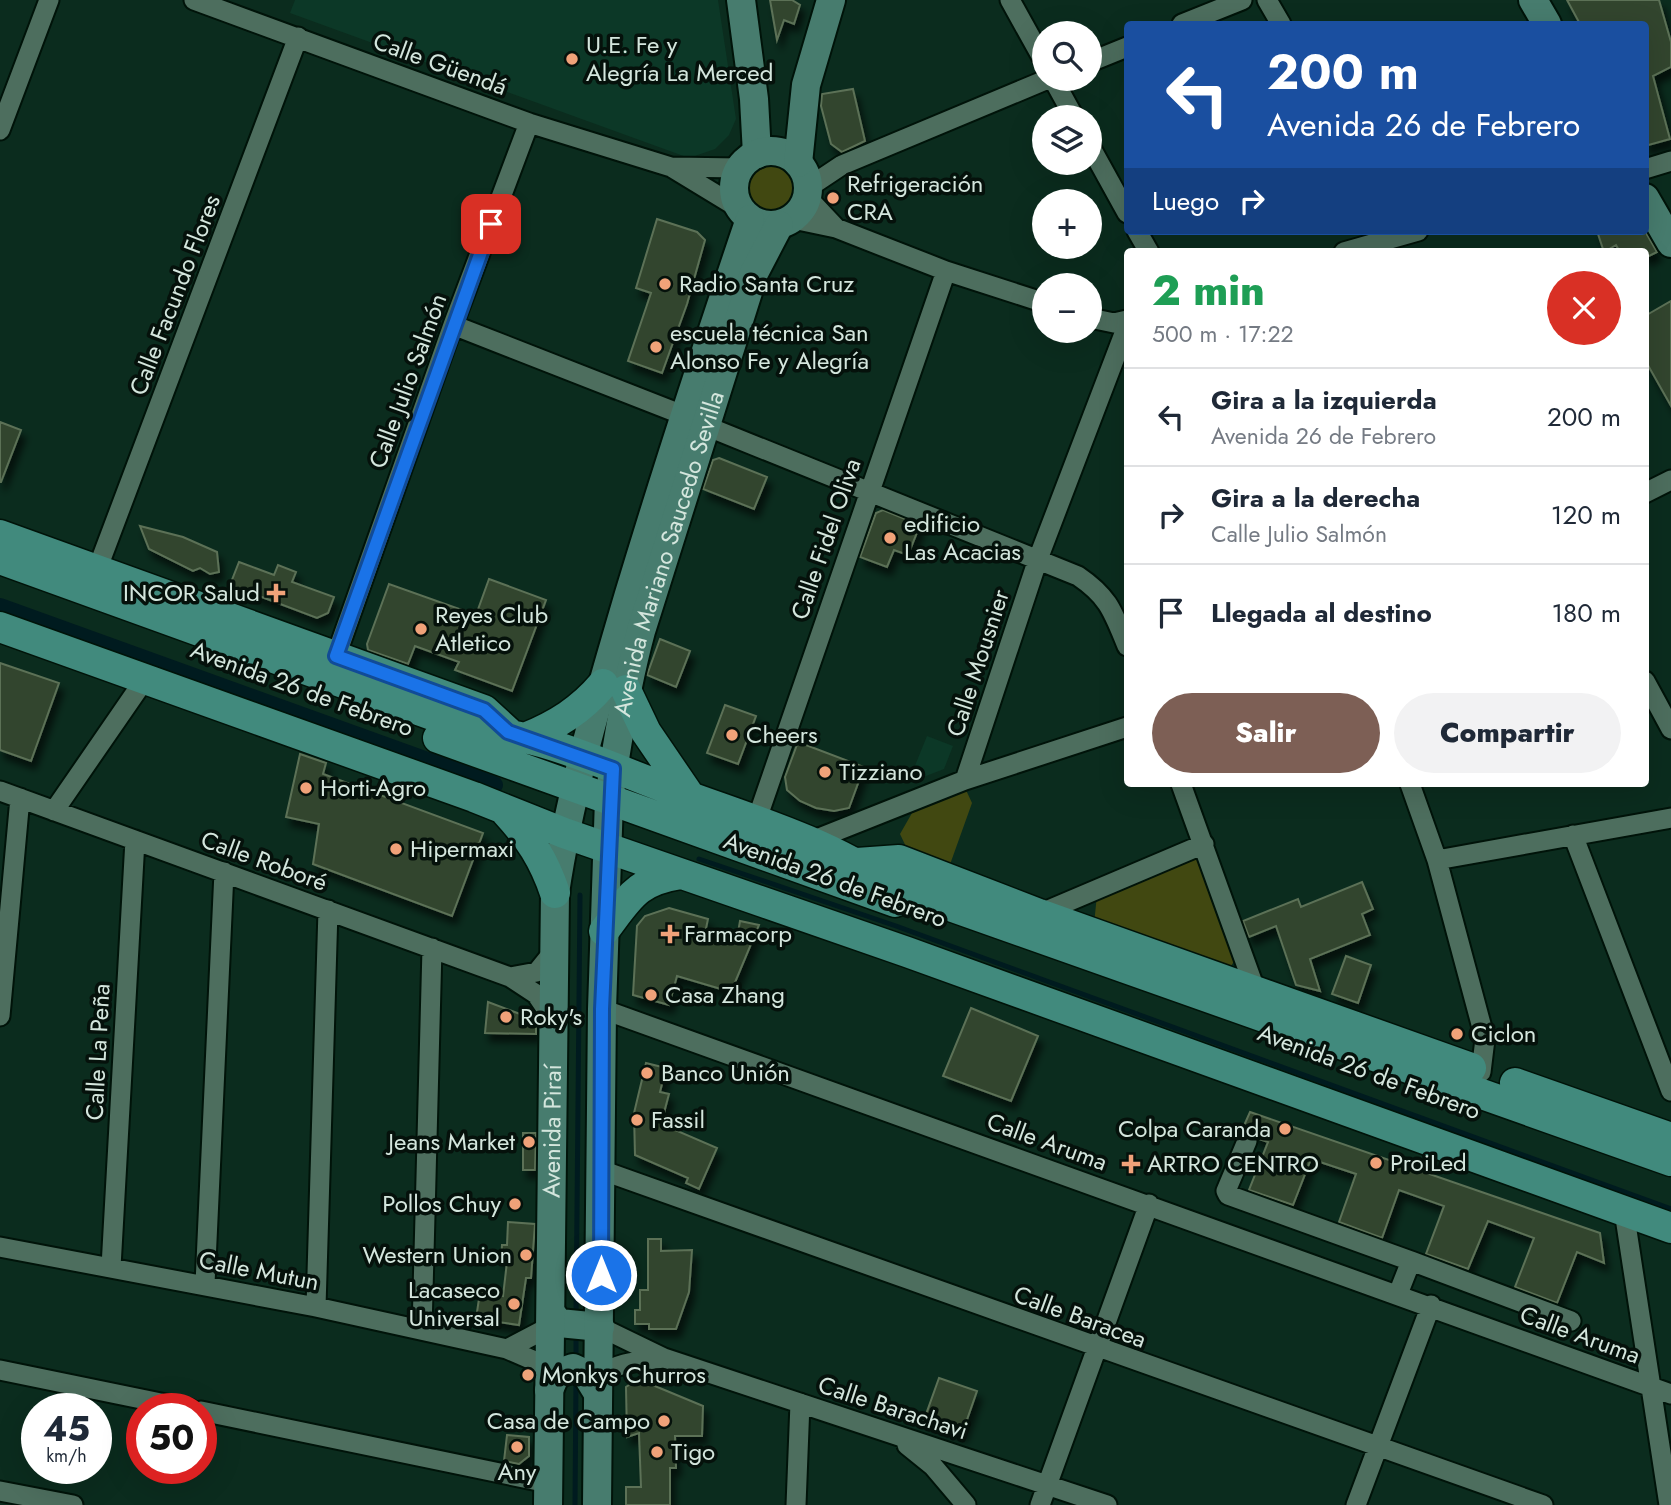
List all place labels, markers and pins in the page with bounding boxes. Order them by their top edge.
place label: U.E. Fe y Alegría La Merced [586,27,773,90]
marker: U.E. Fe y Alegría La Merced [564,51,580,67]
place label: Refrigeración CRA [847,166,983,229]
marker: Refrigeración CRA [825,190,841,206]
pin [461,194,521,254]
place label: Radio Santa Cruz [679,266,854,301]
marker: Radio Santa Cruz [657,276,673,292]
place label: escuela técnica San Alonso Fe y Alegría [670,315,869,378]
marker: escuela técnica San Alonso Fe y Alegría [648,339,664,355]
place label: edificio Las Acacias [904,506,1021,569]
marker: edificio Las Acacias [882,530,898,546]
place label: INCOR Salud [123,575,260,610]
marker: INCOR Salud [266,583,286,603]
place label: Reyes Club Atletico [435,597,548,660]
marker: Reyes Club Atletico [413,621,429,637]
place label: Cheers [746,717,818,752]
marker: Cheers [724,727,740,743]
place label: Tizziano [839,754,923,789]
marker: Tizziano [817,764,833,780]
place label: Horti-Agro [320,770,426,805]
marker: Horti-Agro [298,780,314,796]
place label: Hipermaxi [410,831,514,866]
marker: Hipermaxi [388,841,404,857]
place label: Farmacorp [684,916,792,951]
marker: Farmacorp [662,926,678,942]
place label: Casa Zhang [665,977,785,1012]
marker: Casa Zhang [643,987,659,1003]
place label: Roky's [520,999,582,1034]
marker: Roky's [498,1009,514,1025]
place label: Ciclon [1471,1016,1536,1051]
marker: Ciclon [1449,1026,1465,1042]
place label: Banco Unión [661,1055,790,1090]
marker: Banco Unión [639,1065,655,1081]
place label: Fassil [651,1102,705,1137]
place label: Colpa Caranda [1118,1111,1271,1146]
marker: Fassil [629,1112,645,1128]
marker: Colpa Caranda [1277,1121,1293,1137]
place label: Jeans Market [385,1124,515,1159]
marker: Jeans Market [521,1134,537,1150]
place label: ProiLed [1390,1145,1467,1180]
place label: ARTRO CENTRO [1147,1146,1319,1181]
marker: ARTRO CENTRO [1121,1154,1141,1174]
marker: ProiLed [1368,1155,1384,1171]
place label: Pollos Chuy [382,1186,501,1221]
marker: Pollos Chuy [507,1196,523,1212]
place label: Western Union [362,1237,512,1272]
marker: Western Union [518,1247,534,1263]
place label: Lacaseco Universal [408,1272,500,1335]
marker: Lacaseco Universal [506,1296,522,1312]
place label: Monkys Churros [542,1357,706,1392]
marker: Monkys Churros [520,1367,536,1383]
place label: Casa de Campo [487,1403,650,1438]
marker: Casa de Campo [656,1413,672,1429]
place label: Tigo [671,1434,715,1469]
marker: Any [509,1439,525,1455]
marker: Tigo [649,1444,665,1460]
place label: Any [498,1454,537,1489]

